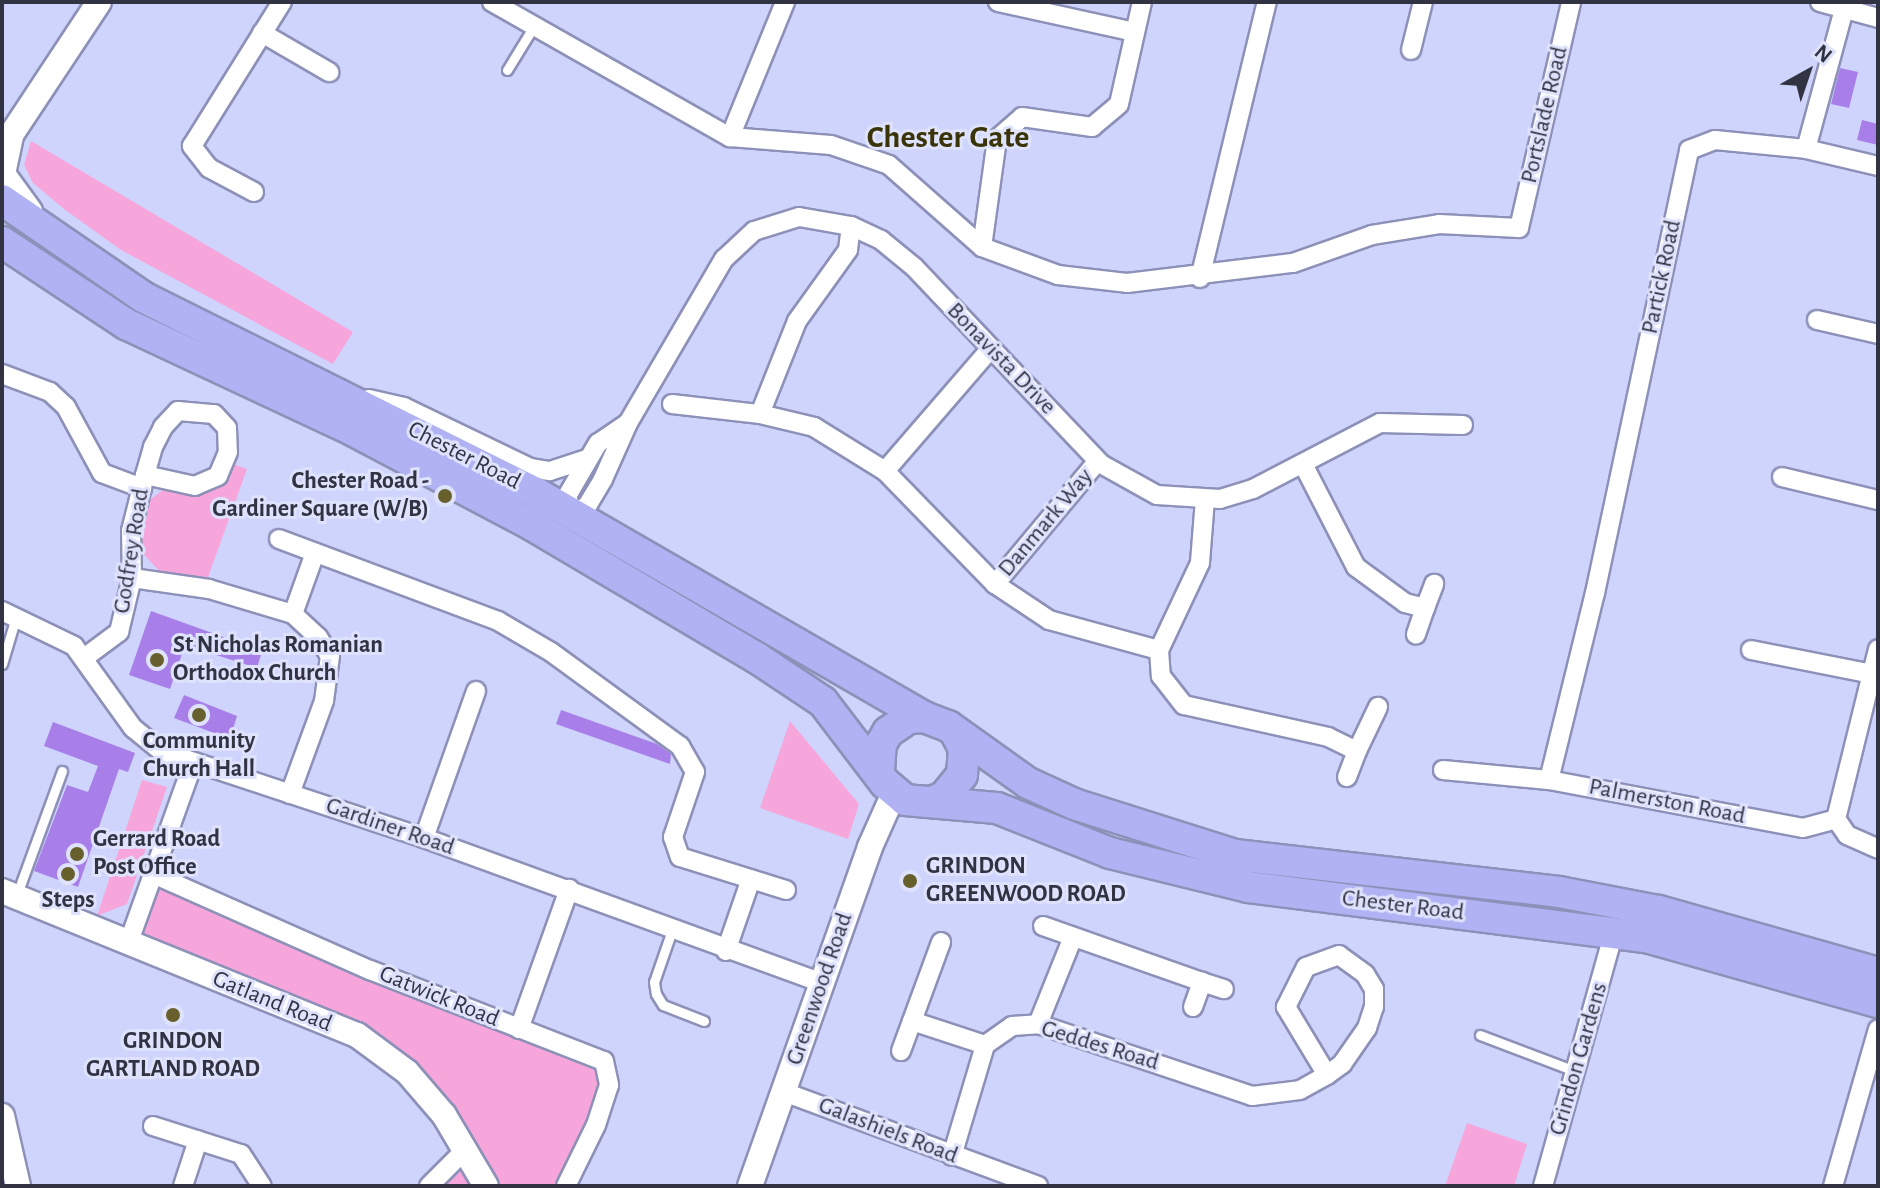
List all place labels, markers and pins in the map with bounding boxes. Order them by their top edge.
place label: Chester Road - Gardiner Square (W/B) [212,468,429,524]
marker: Chester Road - Gardiner Square (W/B) [436,487,454,505]
place label: St Nicholas Romanian Orthodox Church [173,632,383,688]
marker: St Nicholas Romanian Orthodox Church [148,651,166,669]
marker: Community Church Hall [190,706,208,724]
place label: Community Church Hall [143,728,255,784]
place label: Gerrard Road Post Office [93,826,220,882]
marker: Gerrard Road Post Office [68,845,86,863]
place label: GRINDON GREENWOOD ROAD [926,853,1126,909]
marker: Steps [59,865,77,883]
marker: GRINDON GREENWOOD ROAD [901,872,919,890]
place label: Steps [42,887,94,915]
marker: GRINDON GARTLAND ROAD [164,1006,182,1024]
place label: GRINDON GARTLAND ROAD [86,1028,260,1084]

